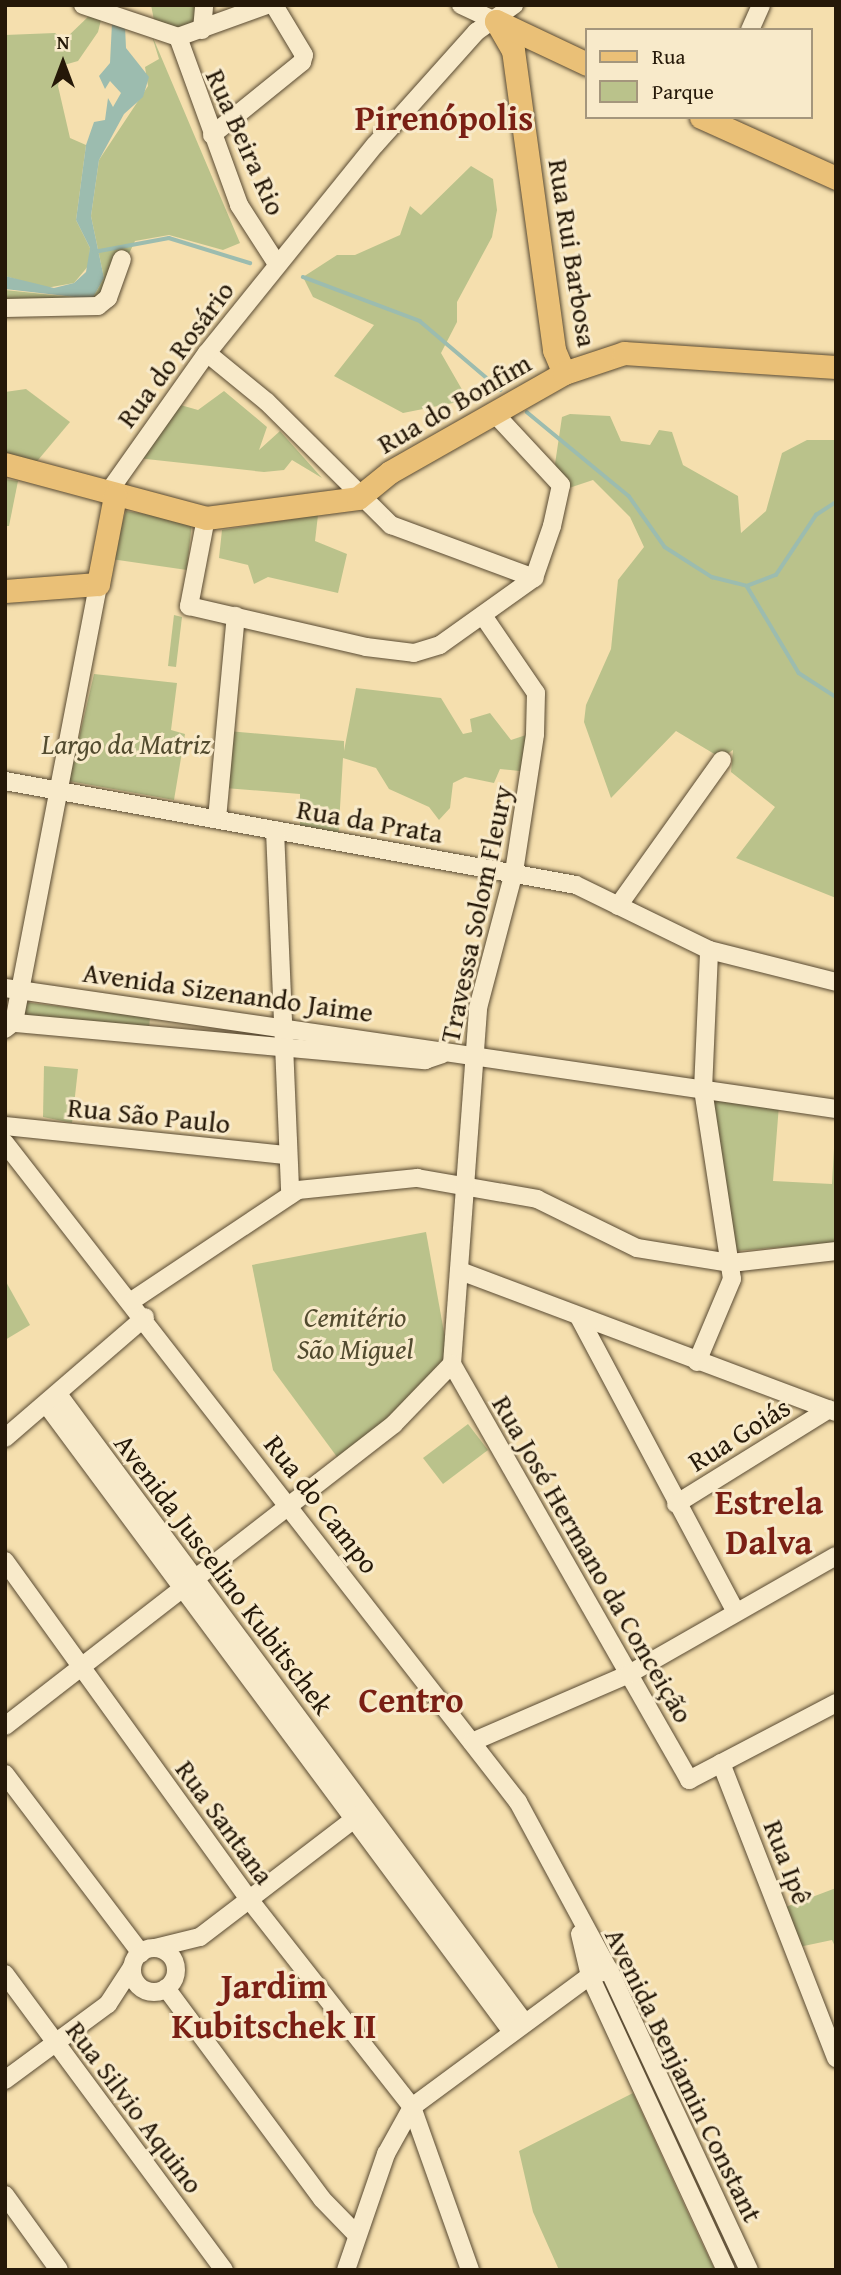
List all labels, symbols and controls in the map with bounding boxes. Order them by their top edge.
north arrow [28,28,98,98]
text: N [57,28,69,56]
legend [586,28,813,119]
text: Rua [652,41,685,72]
street label: Rua Beira Rio [199,64,293,220]
text: Parque [652,76,714,107]
district label: Pirenópolis [355,97,533,139]
street label: Rua Rui Barbosa [542,157,604,349]
street label: Rua do Rosário [109,274,241,434]
street label: Rua do Bonfim [371,346,537,460]
park label: Largo da Matriz [41,727,211,761]
street label: Travessa Solom Fleury [432,782,520,1046]
street label: Rua da Prata [294,792,446,850]
street label: Avenida Sizenando Jaime [81,955,375,1029]
street label: Rua São Paulo [66,1090,232,1140]
park label: Cemitério São Miguel [297,1300,413,1366]
street label: Rua José Hermano da Conceição [485,1389,701,1729]
street label: Rua Goiás [682,1390,796,1478]
street label: Avenida Juscelino Kubitschek [107,1427,341,1721]
street label: Rua do Campo [257,1428,387,1580]
district label: Estrela Dalva [715,1481,823,1563]
district label: Centro [358,1679,464,1721]
street label: Rua Santana [169,1753,281,1891]
street label: Rua Ipê [757,1815,819,1909]
street label: Avenida Benjamin Constant [598,1922,770,2228]
district label: Jardim Kubitschek II [171,1965,377,2047]
street label: Rua Silvio Aquino [59,2014,211,2200]

